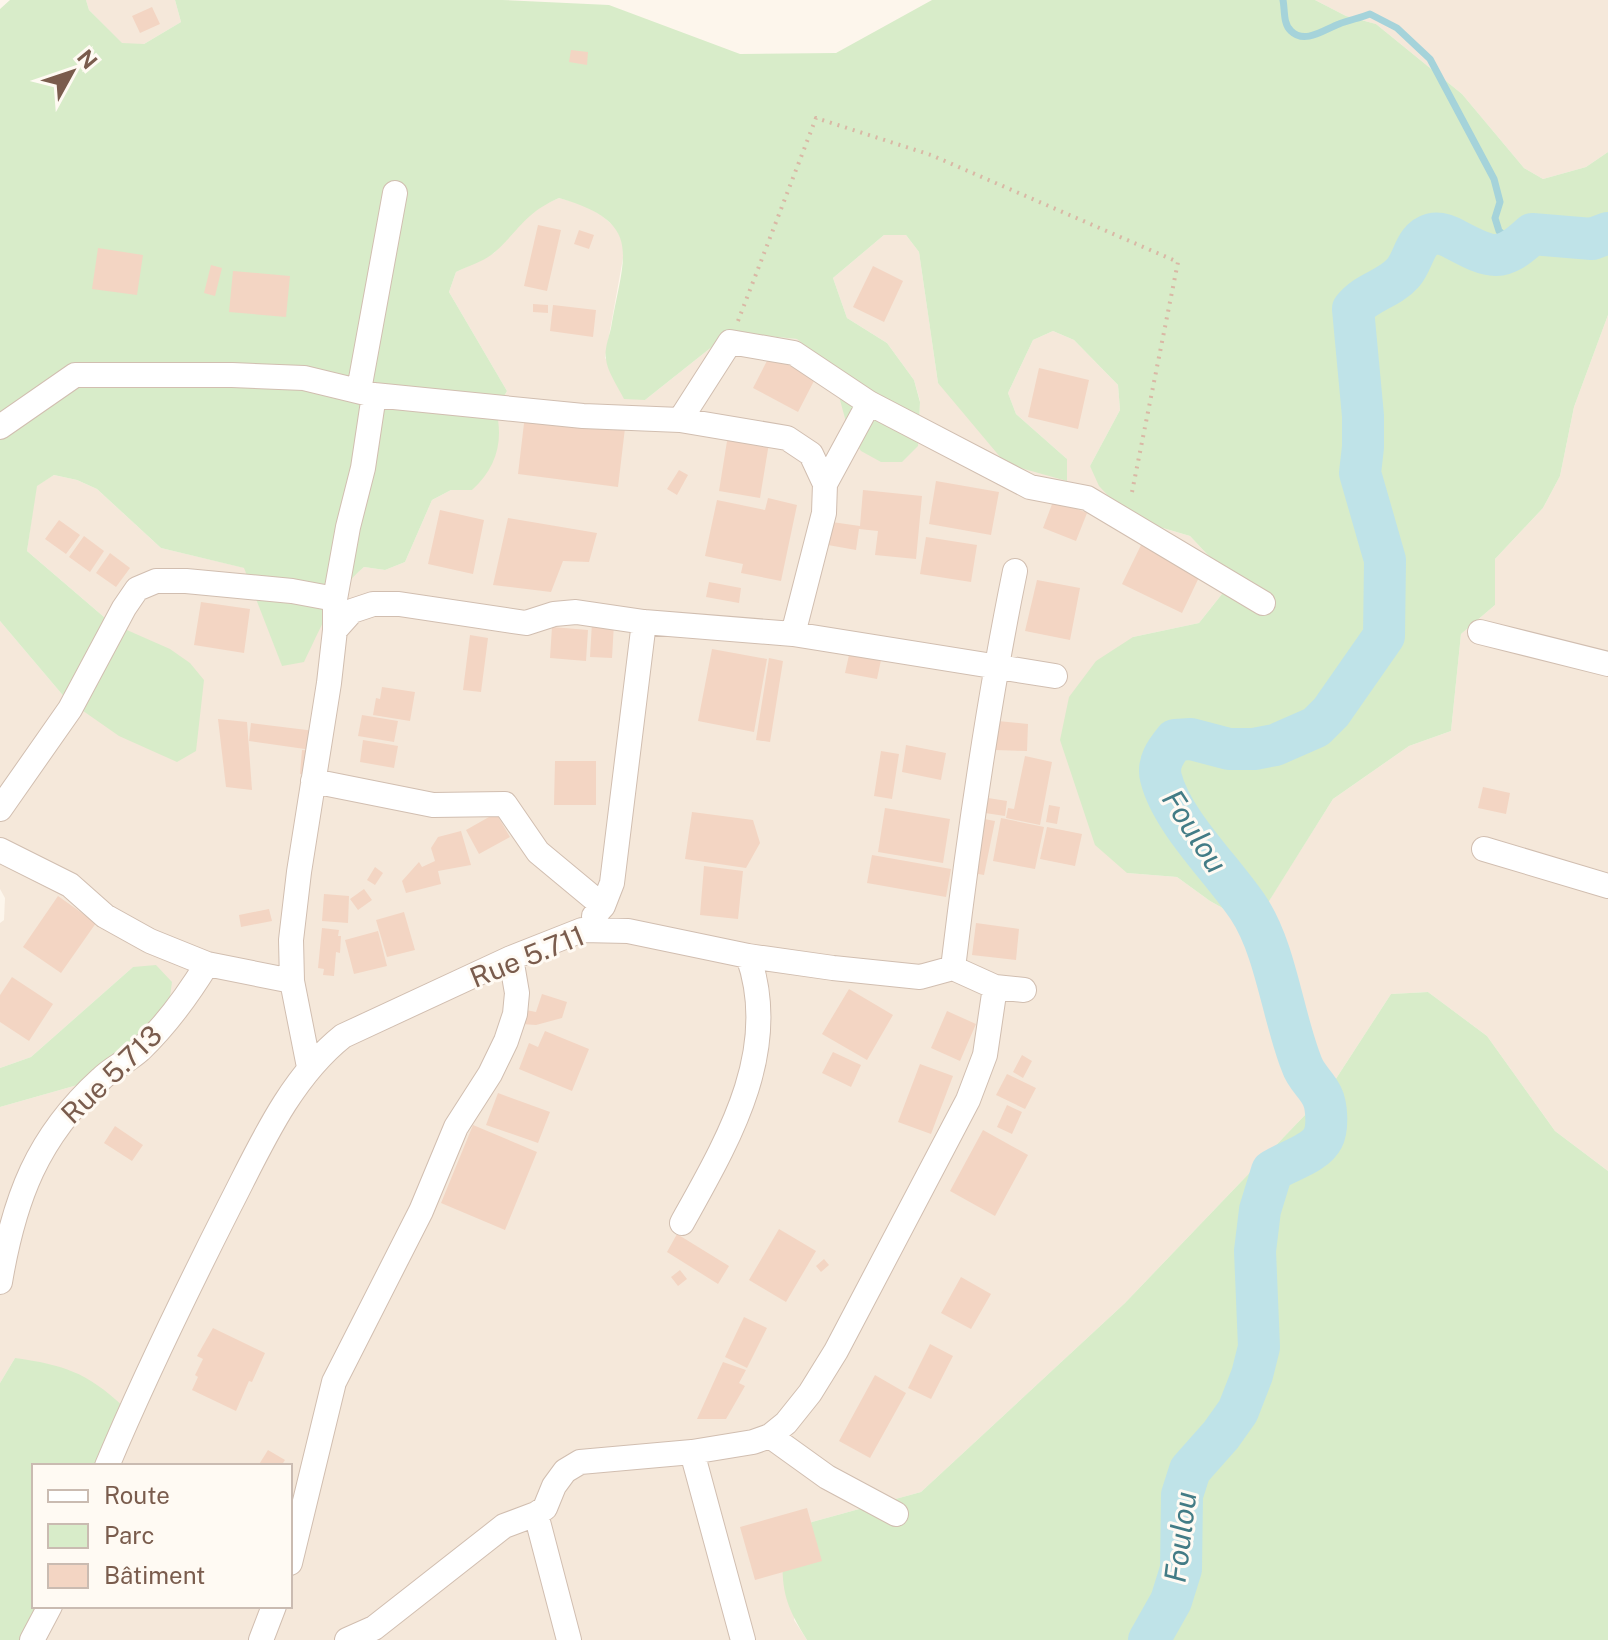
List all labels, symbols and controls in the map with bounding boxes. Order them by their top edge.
north arrow [32,32,112,112]
text: N [72,44,103,74]
water label: Foulou [1155,783,1235,879]
street label: Rue 5.711 [465,918,589,994]
street label: Rue 5.713 [54,1018,168,1130]
legend [32,1464,292,1608]
text: Route [104,1481,170,1509]
water label: Foulou [1157,1489,1203,1585]
text: Parc [104,1521,155,1549]
text: Bâtiment [104,1561,205,1589]

